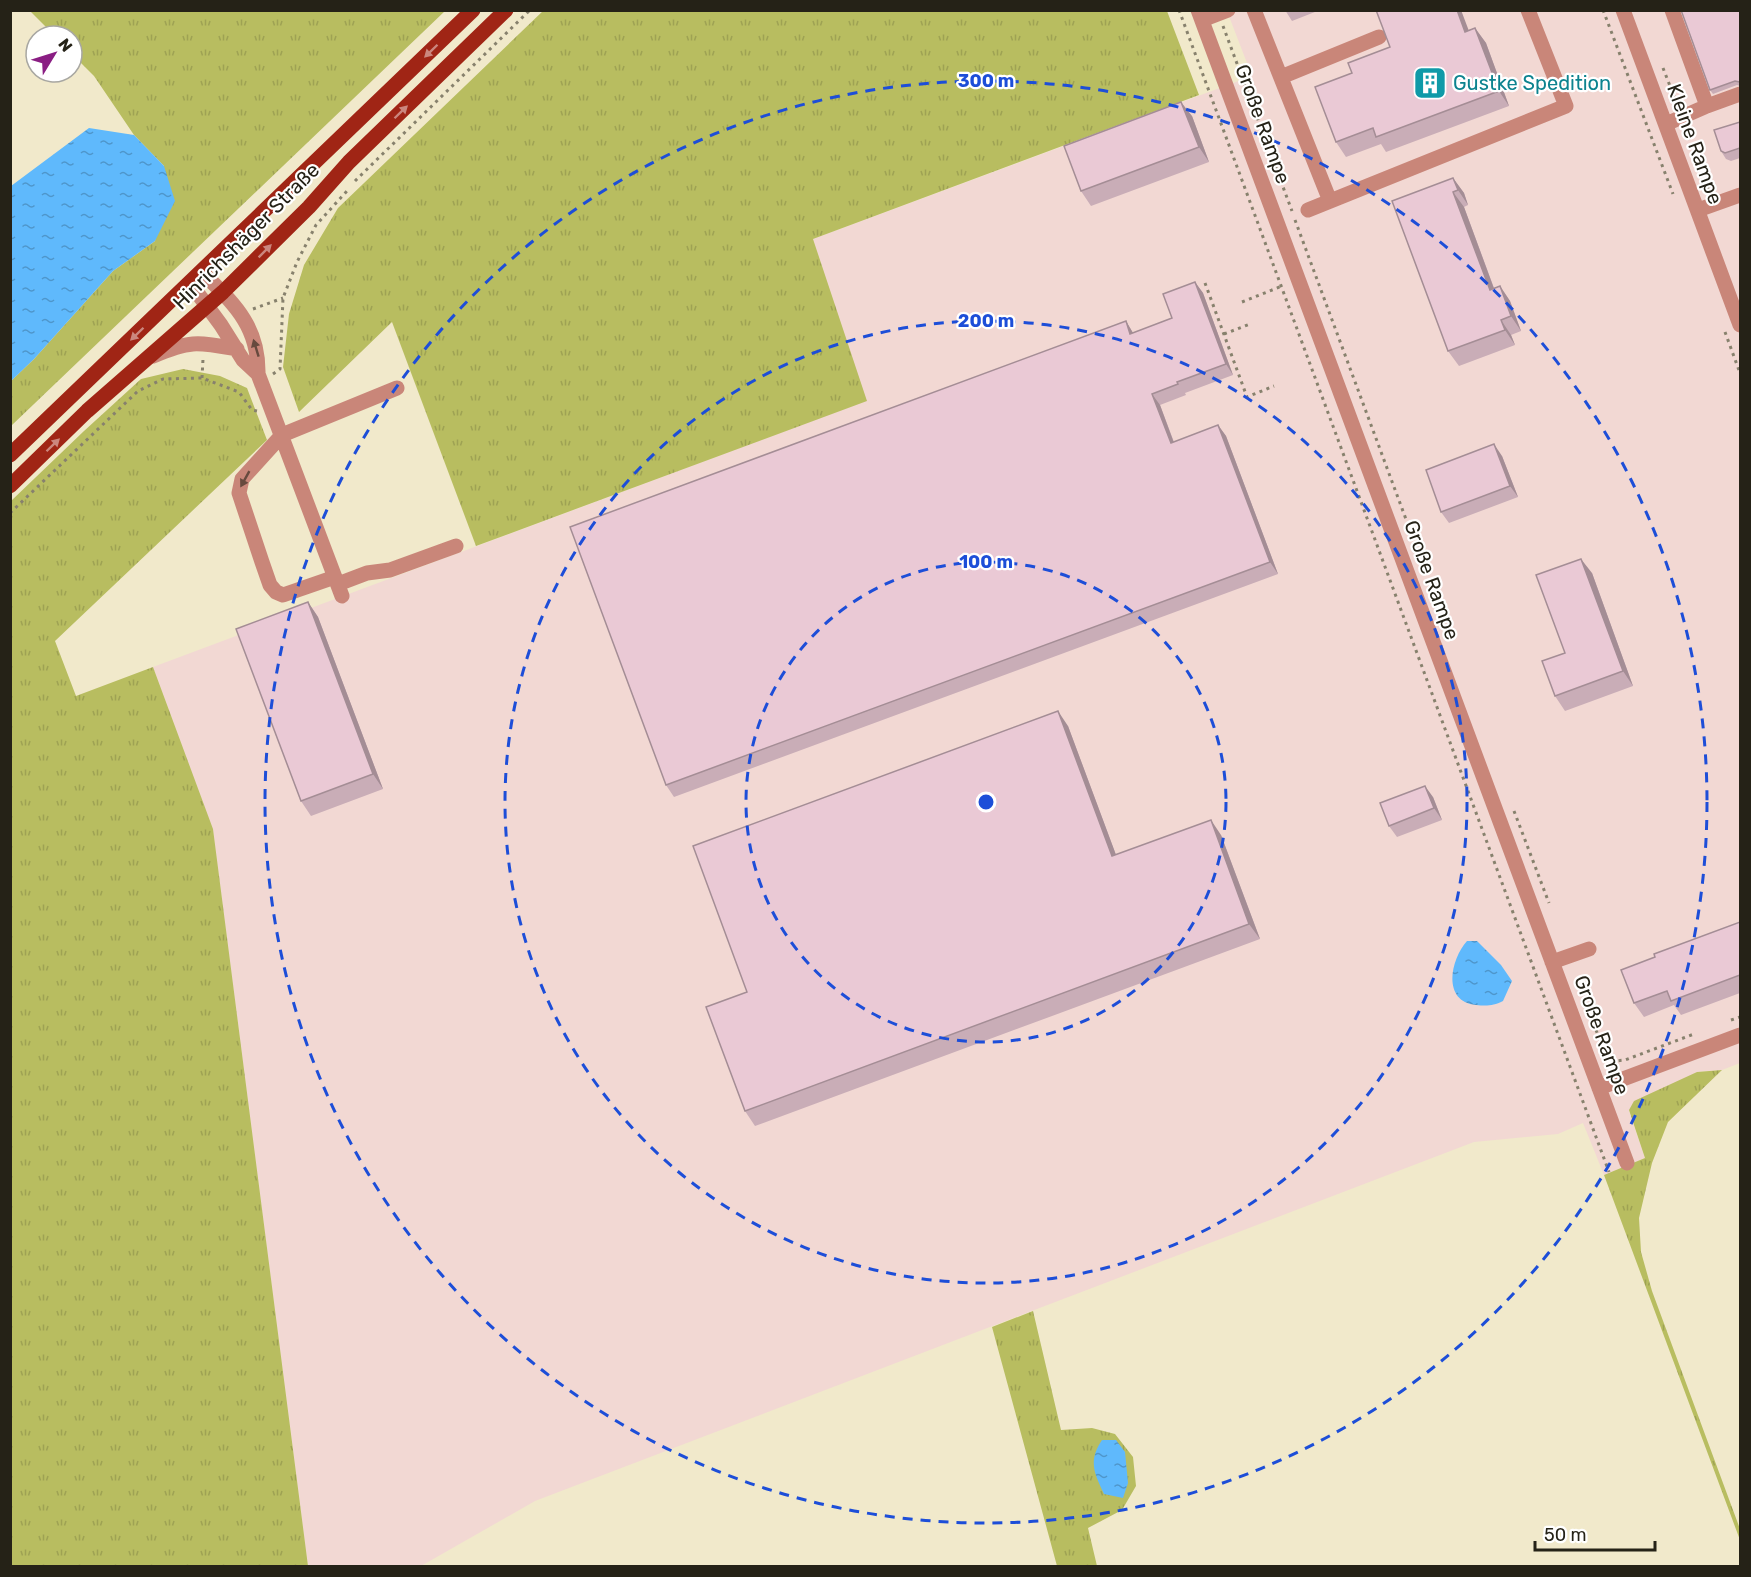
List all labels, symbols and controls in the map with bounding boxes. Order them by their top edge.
north arrow [24,24,84,84]
text: N [54,35,76,55]
one-way arrow [424,44,439,58]
street label: Große Rampe [1230,61,1296,187]
building icon: Gustke Spedition [1412,65,1448,101]
text: 300 m [958,70,1014,92]
place label: Gustke Spedition [1453,71,1611,95]
street label: Kleine Rampe [1662,81,1728,207]
one-way arrow [393,105,408,119]
street label: Hinrichshäger Straße [168,158,324,314]
one-way arrow [257,245,271,259]
text: 200 m [958,310,1014,332]
one-way arrow [130,327,145,340]
one-way arrow [251,339,260,357]
one-way arrow [45,438,60,452]
one-way arrow [240,471,250,488]
street label: Große Rampe [1399,517,1465,643]
text: 100 m [959,551,1013,573]
centre of rings [976,792,996,812]
street label: Große Rampe [1569,972,1635,1098]
scale bar [1535,1514,1655,1552]
text: 50 m [1544,1524,1587,1546]

